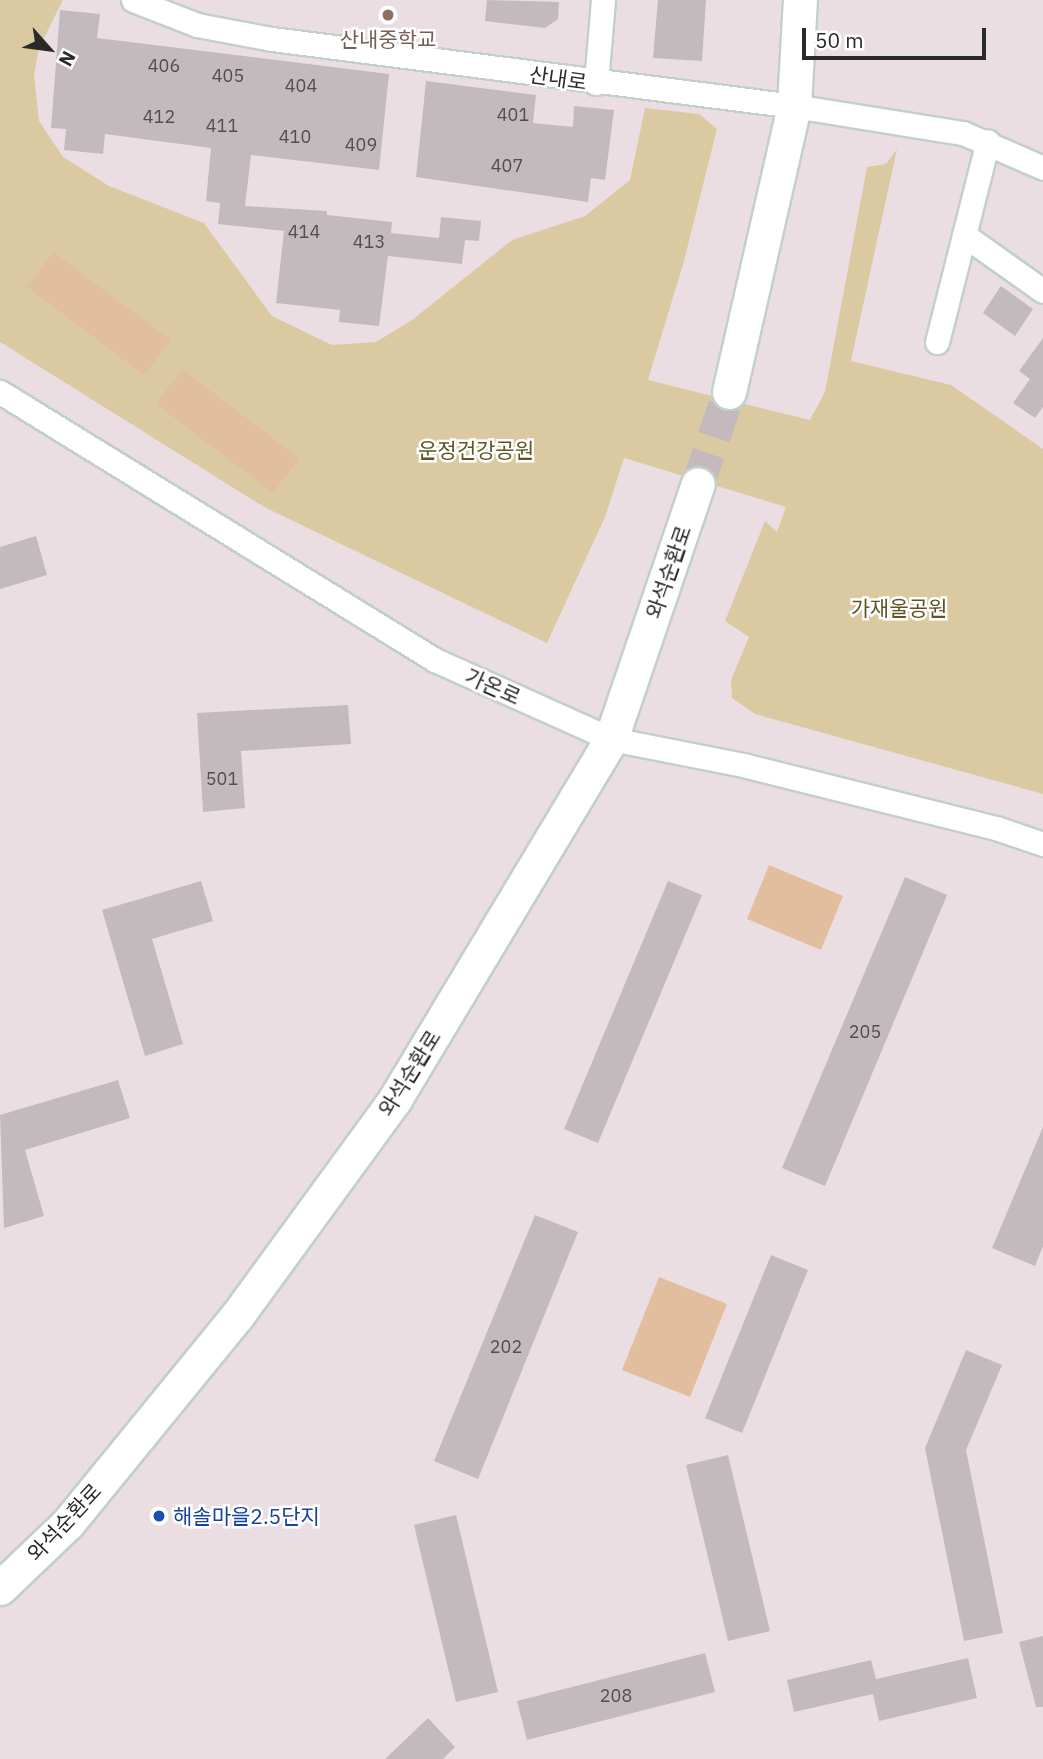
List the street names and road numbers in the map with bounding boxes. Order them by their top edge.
street label: 산내로 [528,61,588,95]
street label: 와석순환로 [640,522,696,622]
street label: 가온로 [461,663,525,709]
street label: 와석순환로 [373,1025,445,1121]
street label: 와석순환로 [22,1478,106,1566]

